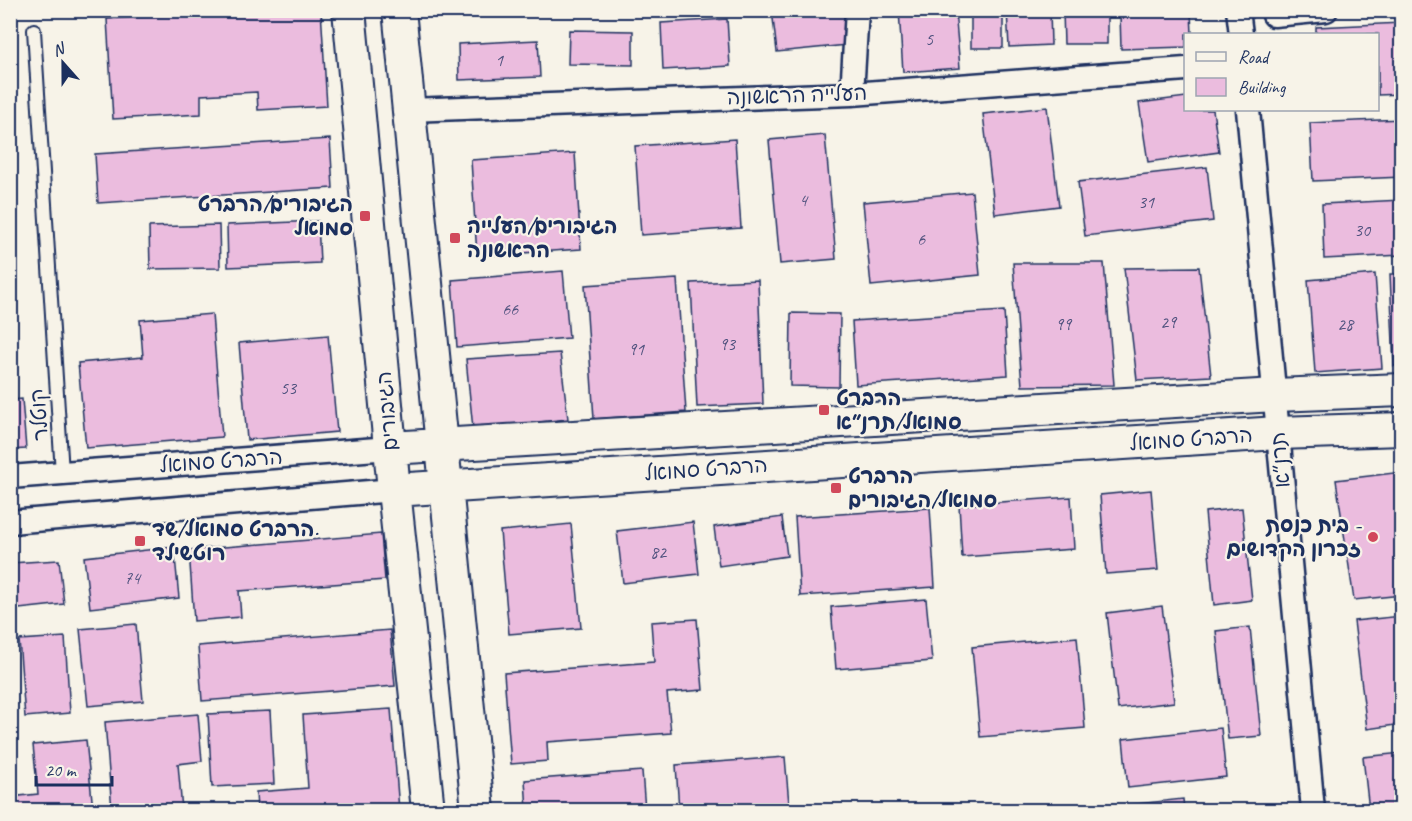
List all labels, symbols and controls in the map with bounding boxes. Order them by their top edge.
house number: 5 [925,28,934,50]
north arrow [33,33,93,93]
legend [1184,33,1379,111]
text: N [50,38,69,61]
text: Road [1238,46,1271,68]
house number: 1 [495,49,504,71]
text: Building [1238,76,1287,98]
street label: העלייה הראשונה [726,80,868,110]
house number: 4 [799,189,809,211]
place label: הגיבורים/הרברט סמואל [197,191,353,241]
house number: 31 [1138,191,1155,213]
marker: הגיבורים/הרברט סמואל [358,209,372,223]
place label: הגיבורים/העלייה הראשונה [467,213,617,263]
house number: 30 [1354,219,1372,241]
house number: 6 [917,228,926,250]
marker: הגיבורים/העלייה הראשונה [448,231,462,245]
house number: 66 [502,298,519,320]
house number: 29 [1160,311,1178,333]
house number: 99 [1055,313,1073,335]
house number: 28 [1337,313,1355,335]
house number: 93 [719,333,737,355]
house number: 91 [628,338,645,360]
street label: הגיבורים [371,370,403,452]
house number: 53 [280,377,298,399]
place label: הרברט סמואל/תרנ״א [836,385,962,435]
street label: קוטלר [24,388,54,442]
marker: הרברט סמואל/תרנ״א [817,403,831,417]
street label: הרברט סמואל [1128,422,1254,456]
street label: תרנ״א [1265,431,1295,489]
street label: הרברט סמואל [158,444,284,478]
street label: הרברט סמואל [643,452,769,486]
place label: הרברט סמואל/הגיבורים [848,463,997,513]
marker: הרברט סמואל/הגיבורים [829,481,843,495]
place label: בית כנסת - זכרון הקדושים [1227,512,1362,562]
place label: הרברט סמואל/שד. רוטשילד [152,516,319,566]
marker: בית כנסת - זכרון הקדושים [1366,530,1380,544]
marker: הרברט סמואל/שד. רוטשילד [133,534,147,548]
house number: 82 [650,541,668,563]
house number: 74 [124,567,142,589]
scale bar [36,749,112,787]
text: 20 m [45,759,78,781]

